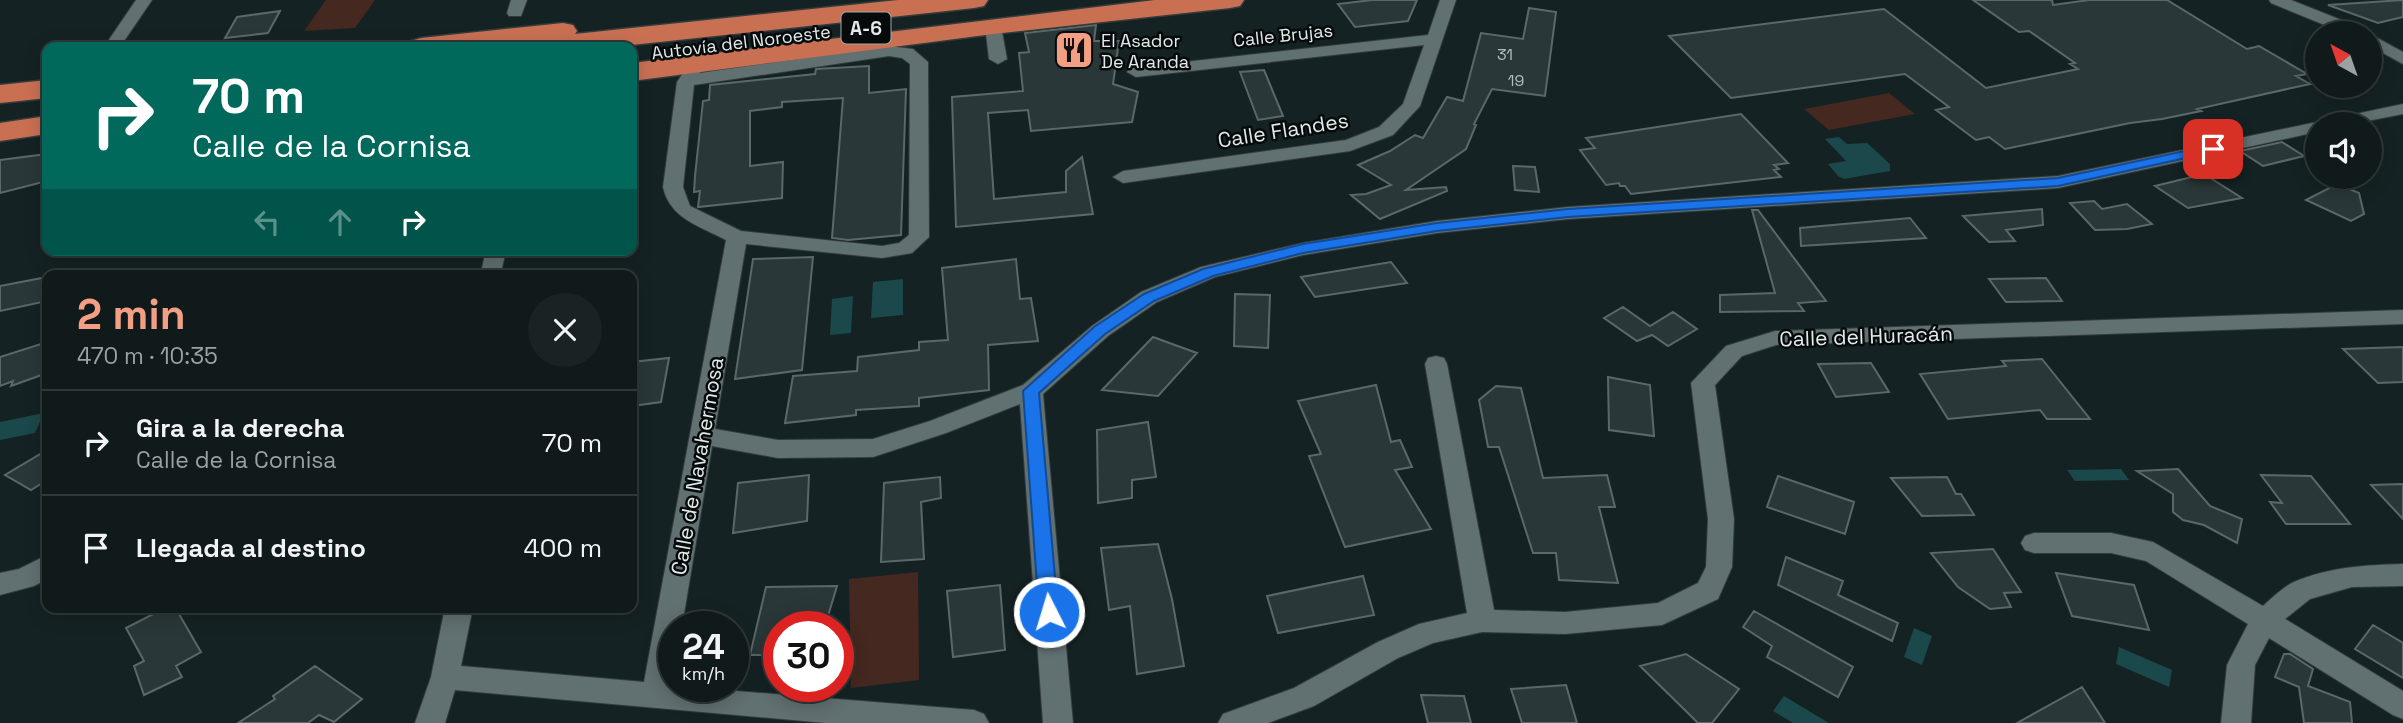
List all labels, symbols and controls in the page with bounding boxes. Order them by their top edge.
road number: A-6 [842,12,890,44]
street label: Calle Brujas [1232,18,1334,52]
street label: Autovía del Noroeste [650,20,832,64]
north arrow [2305,21,2382,98]
map controls [2305,21,2382,189]
restaurant icon: El Asador De Aranda [1053,29,1095,71]
place label: El Asador De Aranda [1101,29,1189,73]
house number: 31 [1497,44,1513,65]
text: 70 m [192,65,305,127]
icon: right [77,70,168,161]
house number: 19 [1508,70,1524,91]
street label: Calle Flandes [1216,106,1350,154]
button: sound [2305,112,2382,189]
pin [2183,119,2243,179]
text: Calle de la Cornisa [192,126,471,166]
icon: arrive [2194,130,2232,168]
icon: left [248,203,286,241]
icon: ahead [321,203,359,241]
icon: right [394,203,432,241]
text: 2 min [77,288,186,341]
button: close [528,293,602,367]
street label: Calle del Huracán [1779,319,1953,353]
text: 470 m · 10:35 [77,341,218,371]
street label: Calle de Navahermosa [665,355,729,577]
text: Gira a la derecha [136,411,345,445]
icon: right [77,424,115,462]
text: 70 m [542,426,602,460]
text: Calle de la Cornisa [136,445,337,475]
icon: arrive [77,529,115,567]
text: Llegada al destino [136,531,366,565]
text: 400 m [523,531,602,565]
position arrow [1012,575,1086,649]
speed limit sign: 30 [763,611,854,702]
text: 24 [682,625,725,669]
text: km/h [682,662,725,685]

